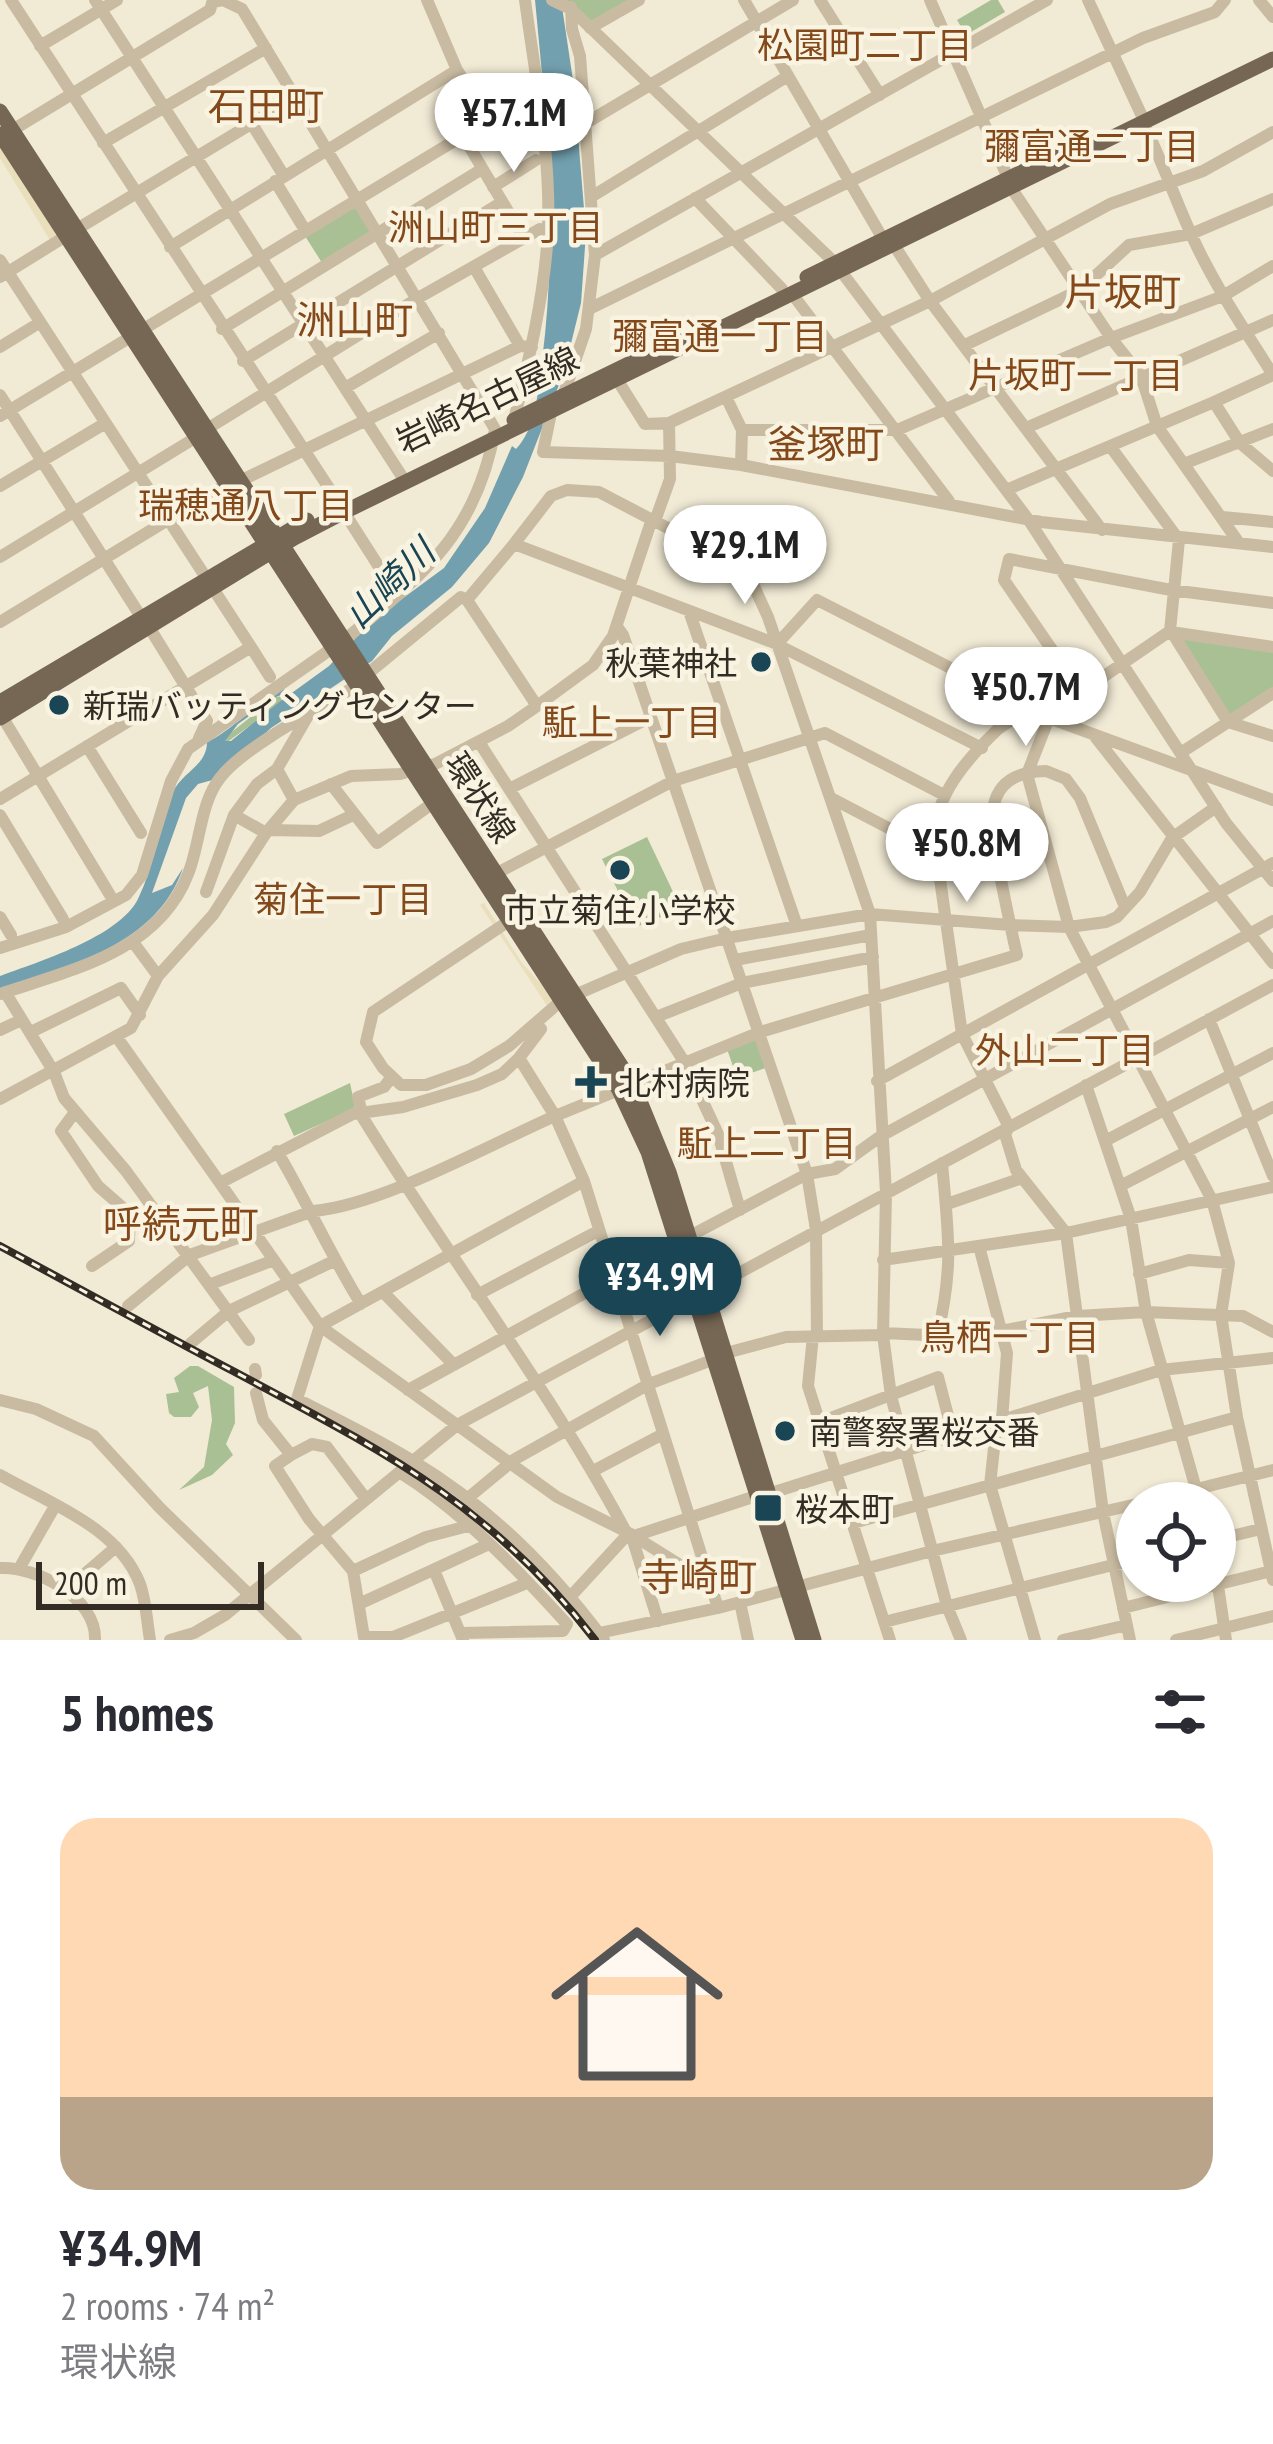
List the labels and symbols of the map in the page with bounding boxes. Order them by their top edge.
district label: 松園町二丁目 [757,21,973,68]
pin: ¥57.1M [416,73,612,175]
district label: 石田町 [207,80,325,131]
district label: 彌富通二丁目 [984,122,1200,169]
district label: 洲山町三丁目 [388,203,604,250]
district label: 片坂町 [1064,266,1182,317]
district label: 洲山町 [296,294,414,345]
district label: 彌富通一丁目 [612,312,828,359]
street label: 岩崎名古屋線 [389,336,585,462]
district label: 片坂町一丁目 [968,351,1184,398]
district label: 釜塚町 [767,418,885,469]
district label: 瑞穂通八丁目 [138,481,354,528]
pin: ¥29.1M [647,505,843,607]
water label: 山崎川 [334,526,447,637]
place label: 秋葉神社 [605,641,737,684]
pin: ¥50.7M [928,647,1124,749]
marker: 秋葉神社 [748,649,774,675]
place label: 新瑞バッティングセンター [83,684,477,727]
marker: 新瑞バッティングセンター [46,692,72,718]
district label: 駈上一丁目 [542,698,722,745]
street label: 環状線 [436,744,526,850]
pin: ¥50.8M [869,803,1065,905]
marker: 市立菊住小学校 [607,857,633,883]
district label: 菊住一丁目 [253,875,433,922]
place label: 市立菊住小学校 [505,888,736,931]
district label: 外山二丁目 [975,1026,1155,1073]
place label: 北村病院 [618,1061,750,1104]
marker: 北村病院 [575,1066,607,1098]
district label: 駈上二丁目 [677,1119,857,1166]
district label: 呼続元町 [103,1198,259,1249]
pin: ¥34.9M [562,1237,758,1339]
district label: 鳥栖一丁目 [920,1313,1100,1360]
place label: 南警察署桜交番 [809,1410,1040,1453]
marker: 南警察署桜交番 [772,1418,798,1444]
place label: 桜本町 [795,1487,894,1530]
marker: 桜本町 [752,1492,784,1524]
district label: 寺崎町 [640,1551,758,1602]
scale bar [36,1556,264,1609]

